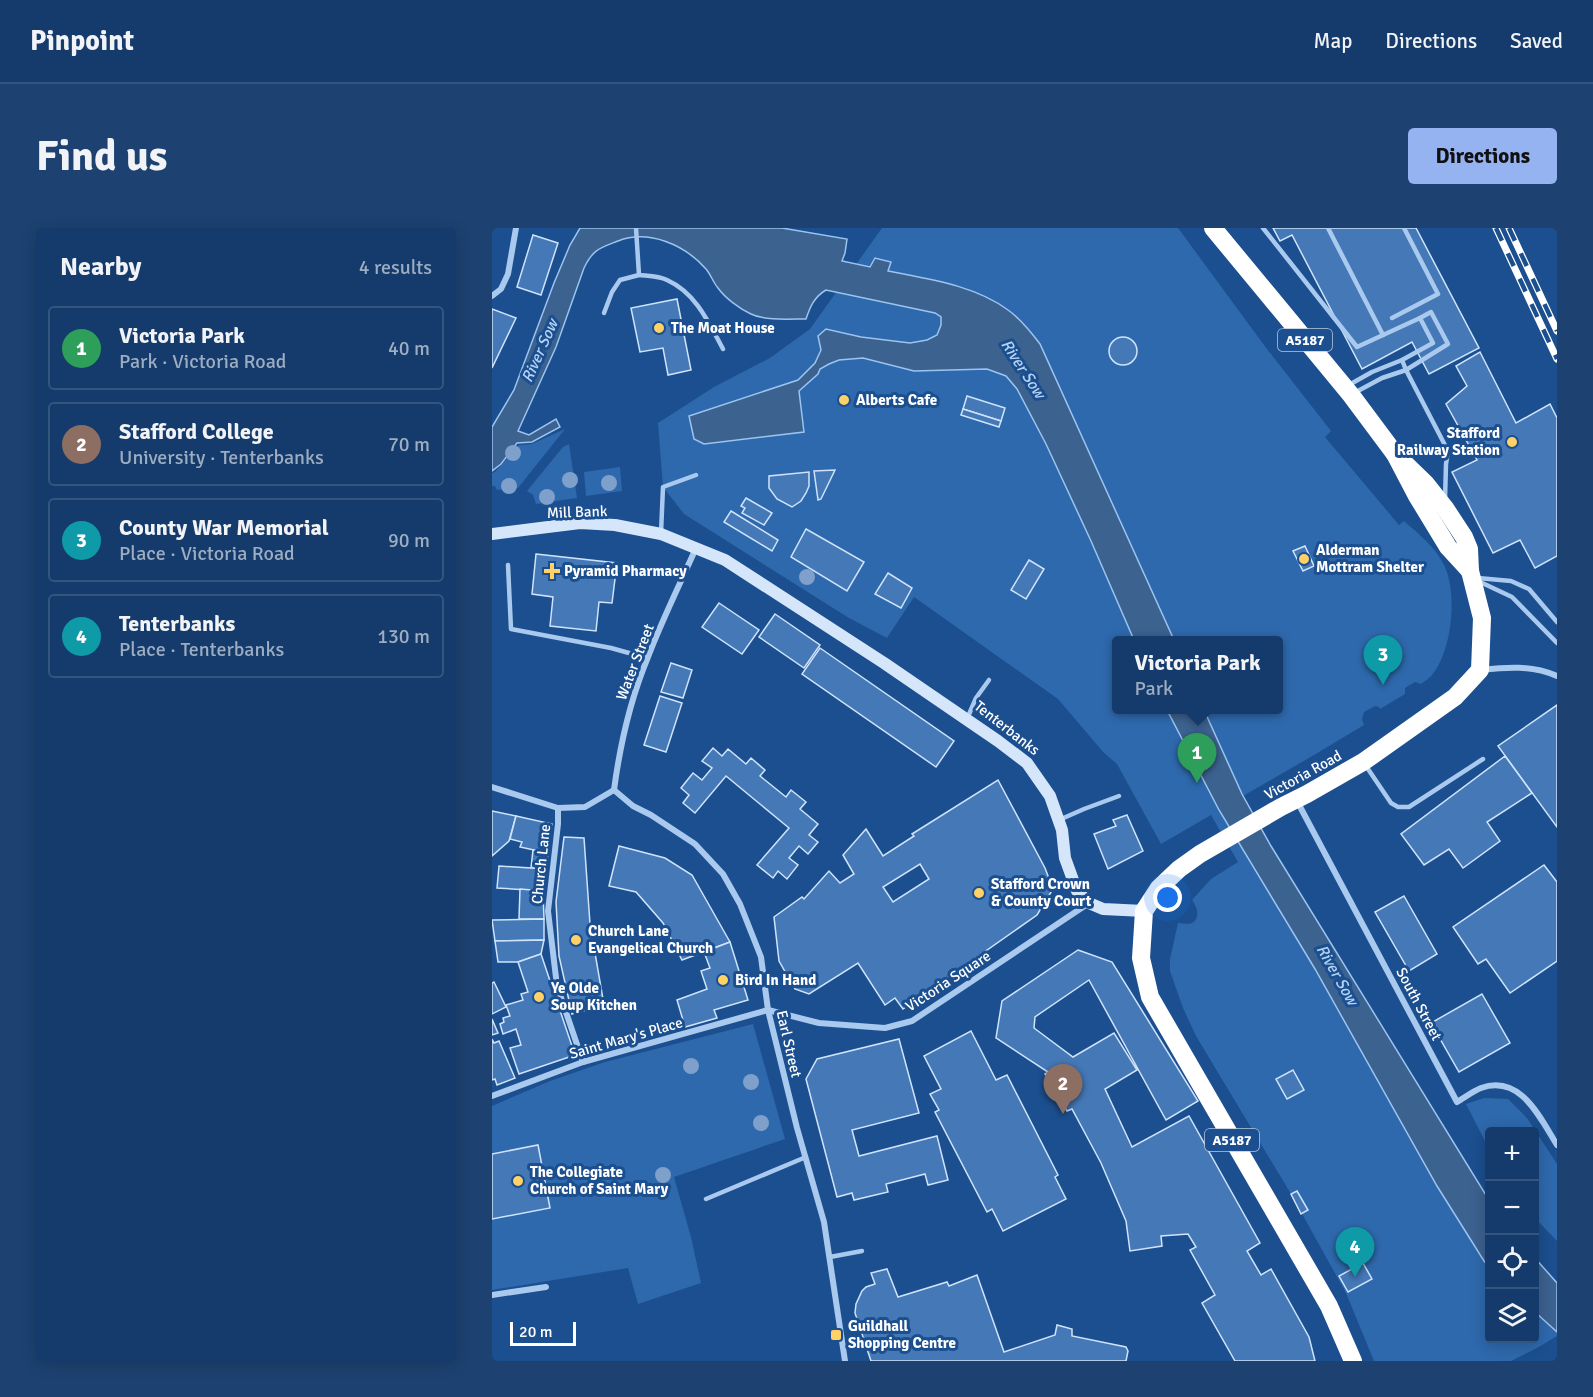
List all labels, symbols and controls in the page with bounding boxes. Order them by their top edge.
text: Pinpoint [30,24,134,58]
text: Map [1314,28,1352,54]
text: Directions [1385,28,1477,54]
text: Saved [1510,28,1563,54]
button: Directions [1408,128,1557,184]
text: Find us [36,131,167,182]
text: Nearby [60,251,141,283]
text: 4 results [359,255,432,280]
water label: River Sow [517,314,564,386]
place label: The Moat House [671,319,775,337]
marker: The Moat House [652,321,666,335]
text: Victoria Park [119,322,245,349]
road number: A5187 [1278,329,1332,351]
text: 1 [76,336,87,361]
text: 40 m [388,336,430,361]
water label: River Sow [996,336,1051,405]
text: Park · Victoria Road [119,349,286,374]
place label: Alberts Cafe [856,391,937,409]
marker: Alberts Cafe [837,393,851,407]
text: Stafford College [119,418,274,445]
place label: Stafford Railway Station [1397,424,1500,459]
text: 2 [76,432,87,457]
text: 70 m [388,432,430,457]
marker: Stafford Railway Station [1505,435,1519,449]
text: University · Tenterbanks [119,445,324,470]
street label: Mill Bank [546,502,608,522]
text: County War Memorial [119,514,329,541]
text: 3 [76,528,87,553]
text: 90 m [388,528,430,553]
text: Place · Victoria Road [119,541,295,566]
place label: Alderman Mottram Shelter [1316,541,1424,576]
marker: Alderman Mottram Shelter [1297,552,1311,566]
place label: Pyramid Pharmacy [564,562,687,580]
marker: Pyramid Pharmacy [545,564,559,578]
text: Tenterbanks [119,610,235,637]
street label: Water Street [612,621,658,703]
text: 4 [76,624,87,649]
text: 130 m [377,624,430,649]
popup [1112,636,1283,714]
pin: 3 [1364,636,1402,685]
text: Place · Tenterbanks [119,637,284,662]
text: Victoria Park [1135,649,1260,676]
text: Park [1135,676,1173,701]
street label: Tenterbanks [971,697,1044,759]
pin: 1 [1178,734,1216,783]
street label: Victoria Road [1261,746,1345,804]
street label: Church Lane [528,823,554,905]
place label: Stafford Crown & County Court [991,875,1092,910]
your location [1153,883,1182,912]
marker: Stafford Crown & County Court [972,886,986,900]
place label: Church Lane Evangelical Church [588,922,713,957]
marker: Church Lane Evangelical Church [569,933,583,947]
water label: River Sow [1312,941,1364,1011]
street label: Victoria Square [902,947,994,1015]
street label: South Street [1392,964,1446,1044]
place label: Bird In Hand [735,971,816,989]
marker: Bird In Hand [716,973,730,987]
place label: Ye Olde Soup Kitchen [550,979,637,1014]
marker: Ye Olde Soup Kitchen [532,990,546,1004]
street label: Earl Street [773,1009,805,1079]
street label: Saint Mary's Place [567,1013,685,1063]
pin: 2 [1044,1064,1082,1114]
map controls [1485,1127,1539,1343]
button: + [1485,1127,1539,1181]
road number: A5187 [1205,1129,1259,1151]
place label: The Collegiate Church of Saint Mary [530,1163,669,1198]
marker: The Collegiate Church of Saint Mary [511,1174,525,1188]
button: − [1485,1181,1539,1235]
pin: 4 [1336,1228,1374,1277]
button: locate [1485,1235,1539,1289]
button: layers [1485,1289,1539,1343]
place label: Guildhall Shopping Centre [848,1317,956,1352]
scale bar [510,1319,576,1346]
text: 20 m [519,1322,553,1342]
marker: Guildhall Shopping Centre [829,1328,843,1342]

